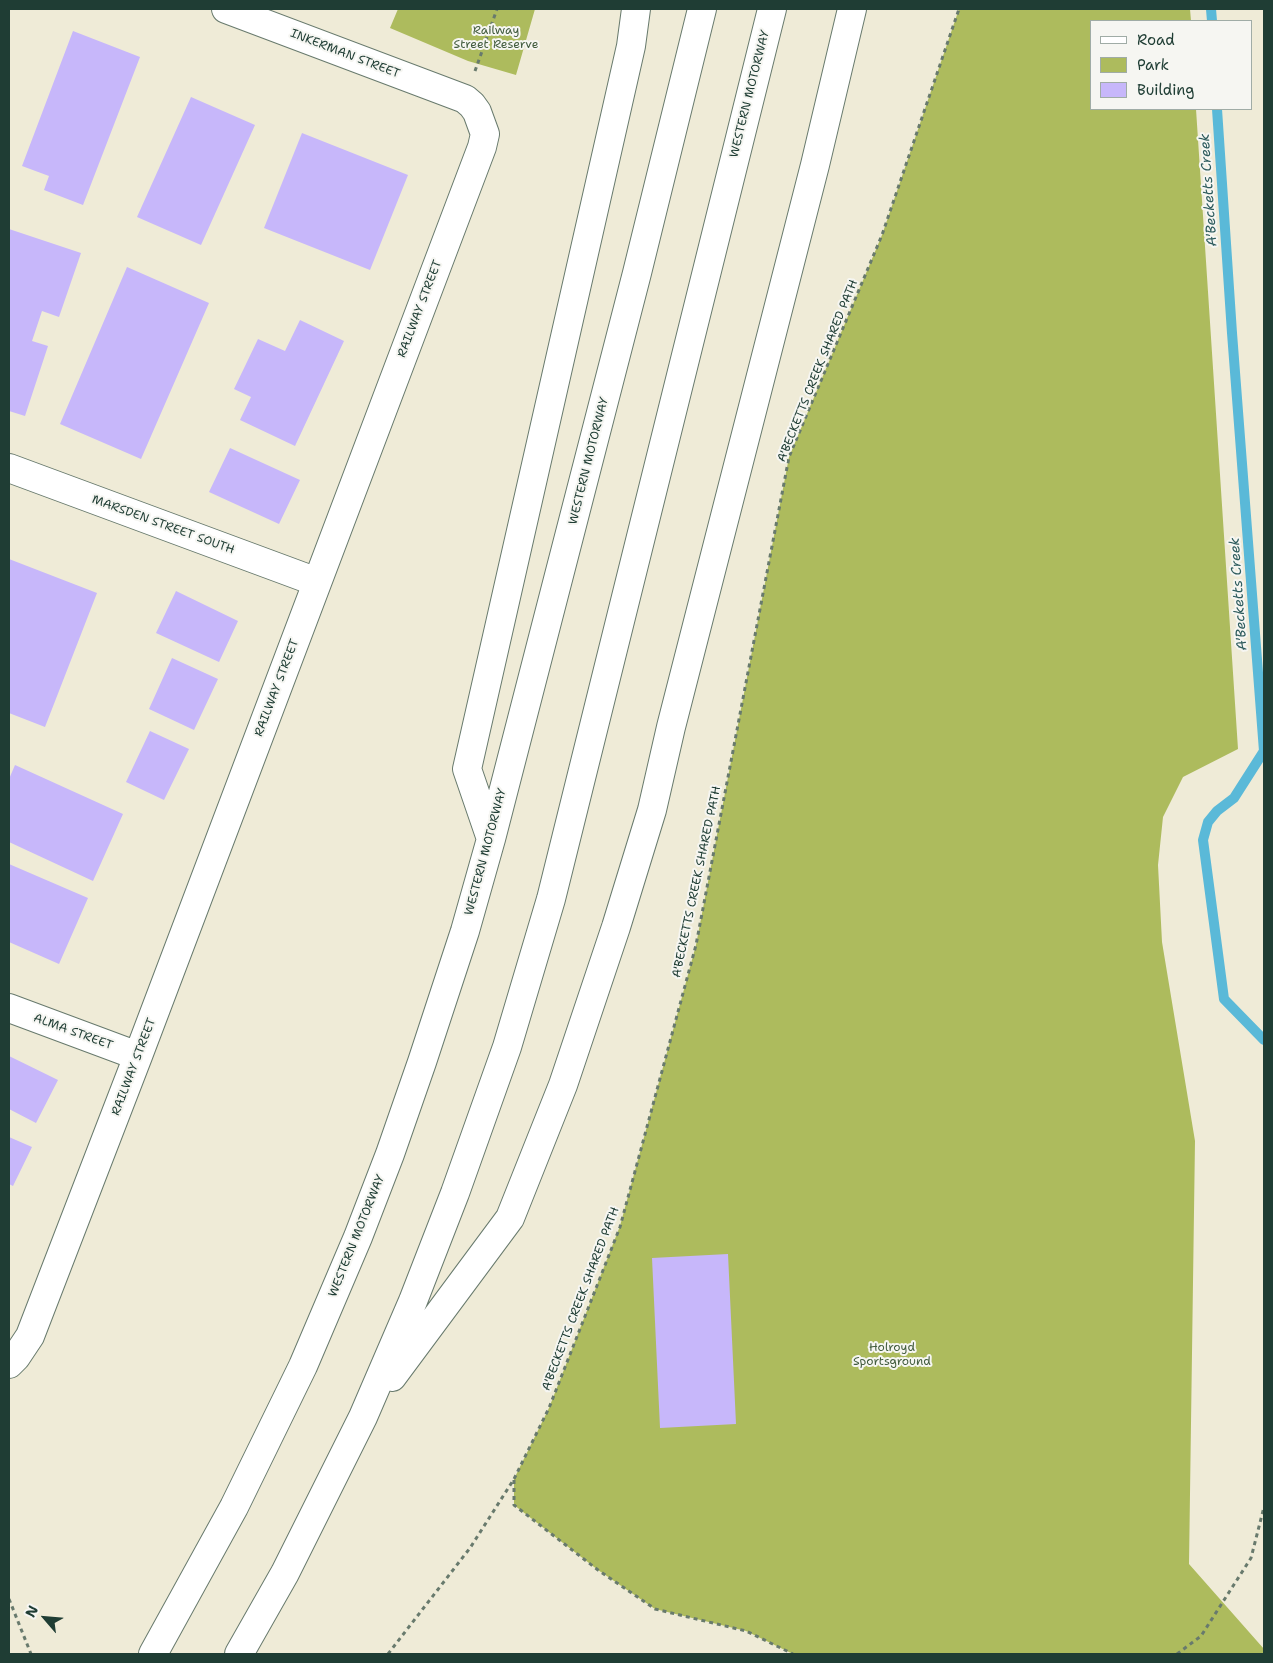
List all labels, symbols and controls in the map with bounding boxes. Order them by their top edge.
legend [1090,20,1253,110]
park label: Railway Street Reserve [454,24,538,52]
street label: INKERMAN STREET [288,26,402,82]
street label: WESTERN MOTORWAY [727,29,773,159]
text: Road [1137,30,1175,50]
text: Park [1137,55,1169,75]
text: Building [1137,80,1194,100]
water label: A'Becketts Creek [1197,133,1221,247]
street label: RAILWAY STREET [395,258,445,360]
street label: A'BECKETTS CREEK SHARED PATH [775,278,861,464]
street label: WESTERN MOTORWAY [566,396,612,526]
street label: MARSDEN STREET SOUTH [90,492,236,558]
water label: A'Becketts Creek [1227,537,1251,651]
street label: RAILWAY STREET [252,637,302,739]
street label: A'BECKETTS CREEK SHARED PATH [670,785,724,979]
street label: WESTERN MOTORWAY [462,787,510,917]
street label: ALMA STREET [31,1011,115,1053]
street label: RAILWAY STREET [109,1016,159,1118]
street label: WESTERN MOTORWAY [326,1173,388,1299]
street label: A'BECKETTS CREEK SHARED PATH [539,1205,623,1393]
park label: Holroyd Sportsground [853,1341,931,1369]
north arrow [20,1593,70,1643]
text: N [21,1602,42,1620]

